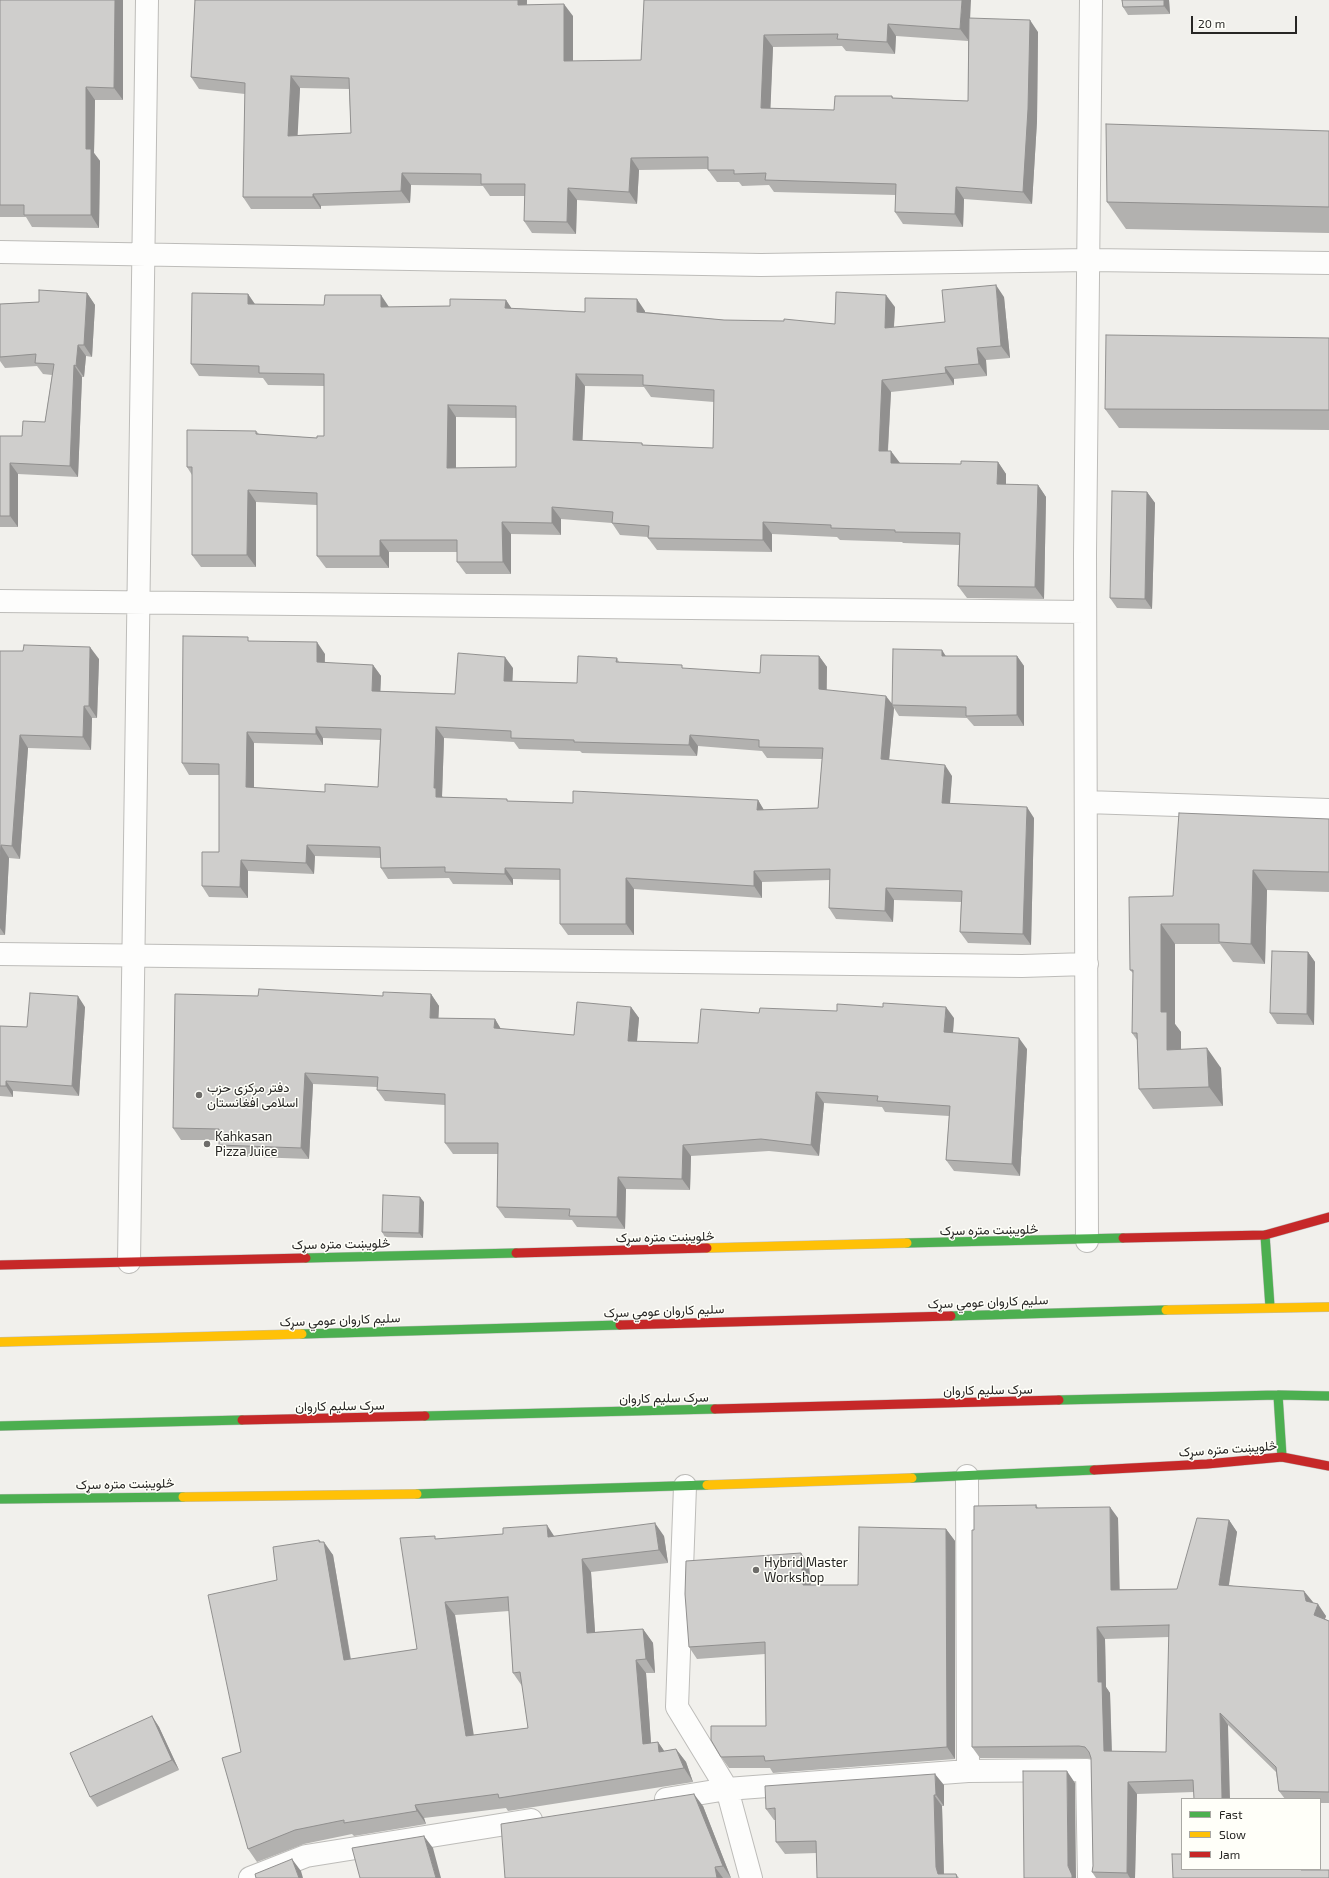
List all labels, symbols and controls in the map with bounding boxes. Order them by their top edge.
scale bar [1193,8,1299,34]
text: 20 m [1198,16,1225,30]
place label: دفتر مرکزی حزب اسلامی افغانستان [207,1080,298,1111]
marker: دفتر مرکزی حزب اسلامی افغانستان [194,1090,204,1100]
place label: Kahkasan Pizza Juice [215,1129,277,1160]
marker: Kahkasan Pizza Juice [202,1139,212,1149]
street label: څلویښت متره سړک [940,1221,1038,1239]
street label: څلویښت متره سړک [616,1228,714,1246]
street label: څلویښت متره سړک [292,1235,390,1253]
street label: سلیم کاروان عومي سړک [927,1292,1049,1312]
street label: سلیم کاروان عومي سړک [603,1301,725,1321]
street label: سلیم کاروان عومي سړک [279,1310,401,1330]
street label: سرک سلیم کاروان [943,1381,1033,1399]
street label: سرک سلیم کاروان [619,1389,709,1407]
street label: سرک سلیم کاروان [295,1397,385,1415]
street label: څلویښت متره سړک [1178,1438,1278,1460]
street label: څلویښت متره سړک [76,1475,174,1493]
place label: Hybrid Master Workshop [764,1555,848,1586]
marker: Hybrid Master Workshop [751,1565,761,1575]
legend [1181,1798,1321,1870]
text: Fast [1219,1807,1242,1821]
text: Slow [1219,1827,1246,1841]
text: Jam [1219,1847,1240,1861]

